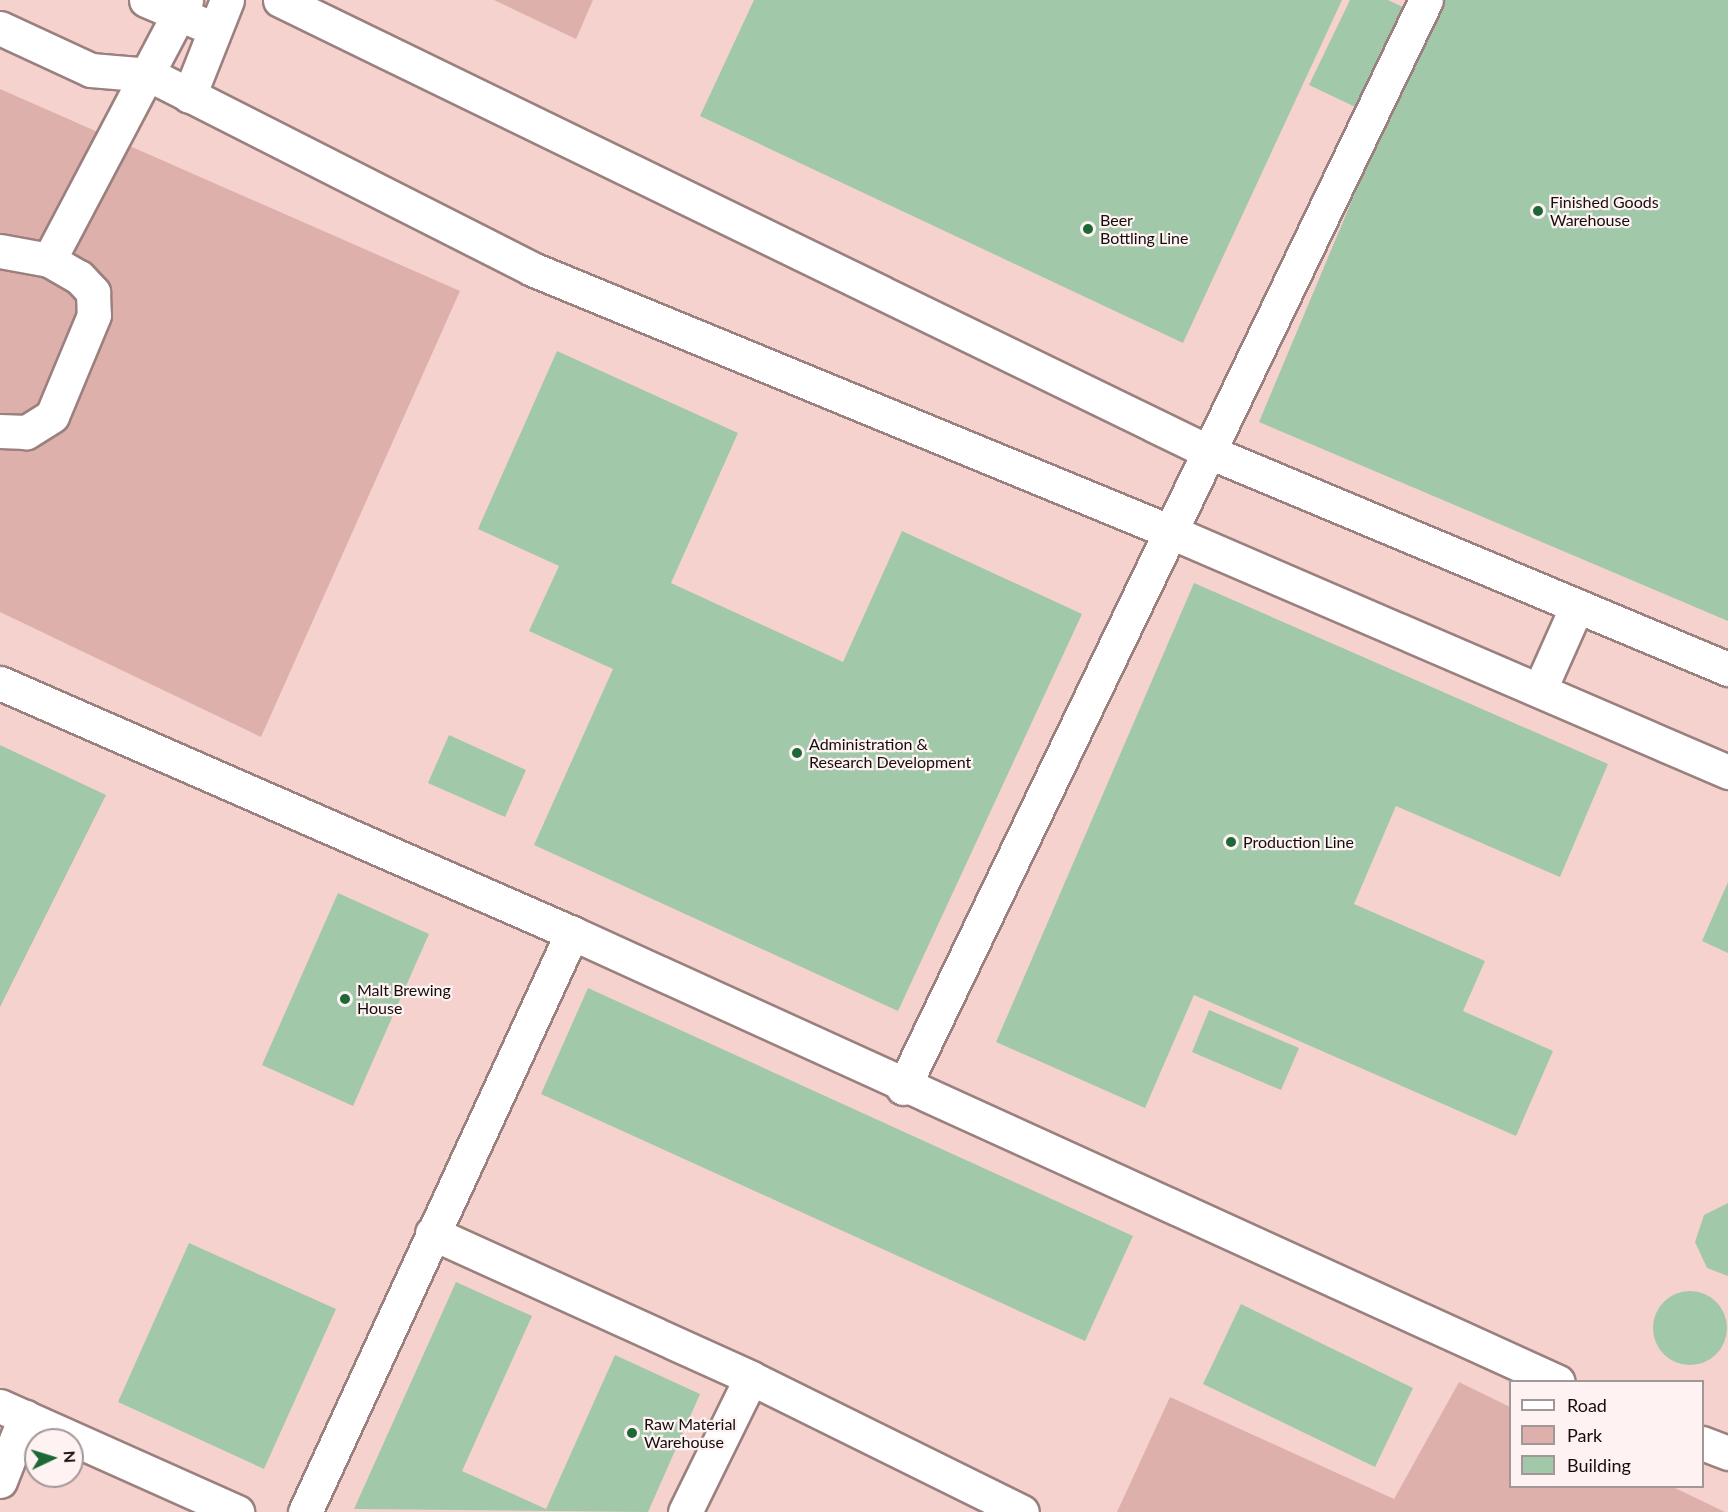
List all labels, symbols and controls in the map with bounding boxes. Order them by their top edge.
place label: Finished Goods Warehouse [1550,192,1659,230]
marker: Finished Goods Warehouse [1531,204,1545,218]
place label: Beer Bottling Line [1100,210,1188,248]
marker: Beer Bottling Line [1081,222,1095,236]
place label: Administration & Research Development [809,734,971,772]
marker: Administration & Research Development [790,746,804,760]
place label: Production Line [1243,832,1354,852]
marker: Production Line [1224,835,1238,849]
place label: Malt Brewing House [357,980,451,1018]
marker: Malt Brewing House [338,992,352,1006]
legend [1509,1380,1704,1488]
text: Road [1567,1394,1607,1416]
place label: Raw Material Warehouse [644,1414,736,1452]
text: Park [1567,1424,1602,1446]
marker: Raw Material Warehouse [625,1426,639,1440]
north arrow [24,1428,84,1488]
text: N [61,1450,80,1464]
text: Building [1567,1454,1631,1476]

